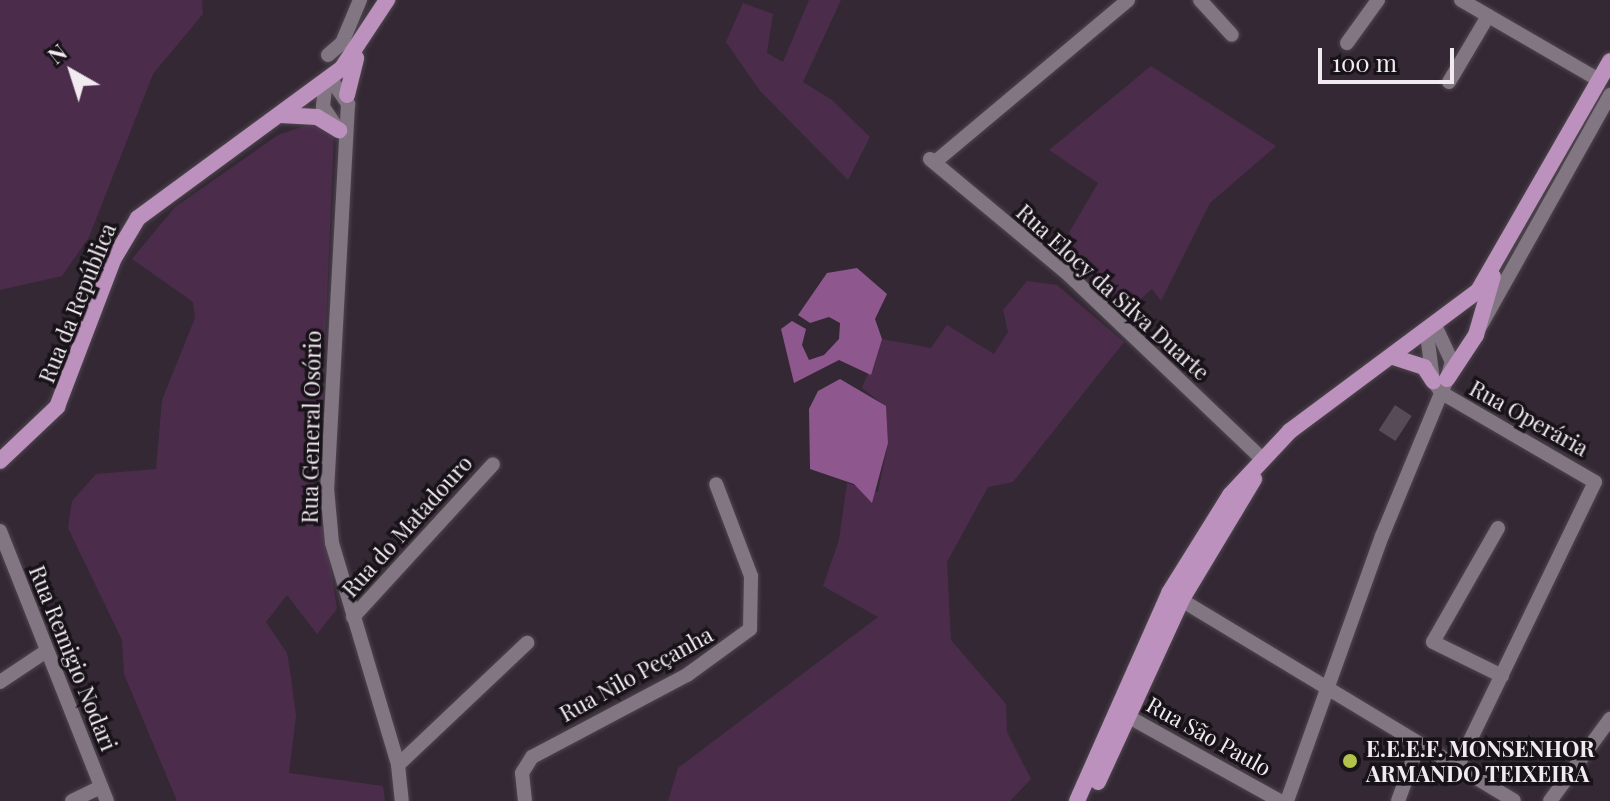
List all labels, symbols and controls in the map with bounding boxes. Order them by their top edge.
north arrow [32,32,112,112]
scale bar [1322,32,1458,82]
text: N [41,37,73,70]
text: 100 m [1332,46,1397,78]
street label: Rua Elocy da Silva Duarte [1011,198,1215,386]
street label: Rua da República [33,219,121,387]
street label: Rua General Osório [296,330,326,524]
street label: Rua Operária [1465,375,1593,461]
street label: Rua do Matadouro [336,450,478,602]
street label: Rua Remigio Nodari [24,561,122,755]
street label: Rua Nilo Peçanha [555,621,717,727]
street label: Rua São Paulo [1142,691,1276,781]
place label: E.E.E.F. MONSENHOR ARMANDO TEIXEIRA [1366,735,1594,786]
marker: E.E.E.F. MONSENHOR ARMANDO TEIXEIRA [1341,752,1359,770]

